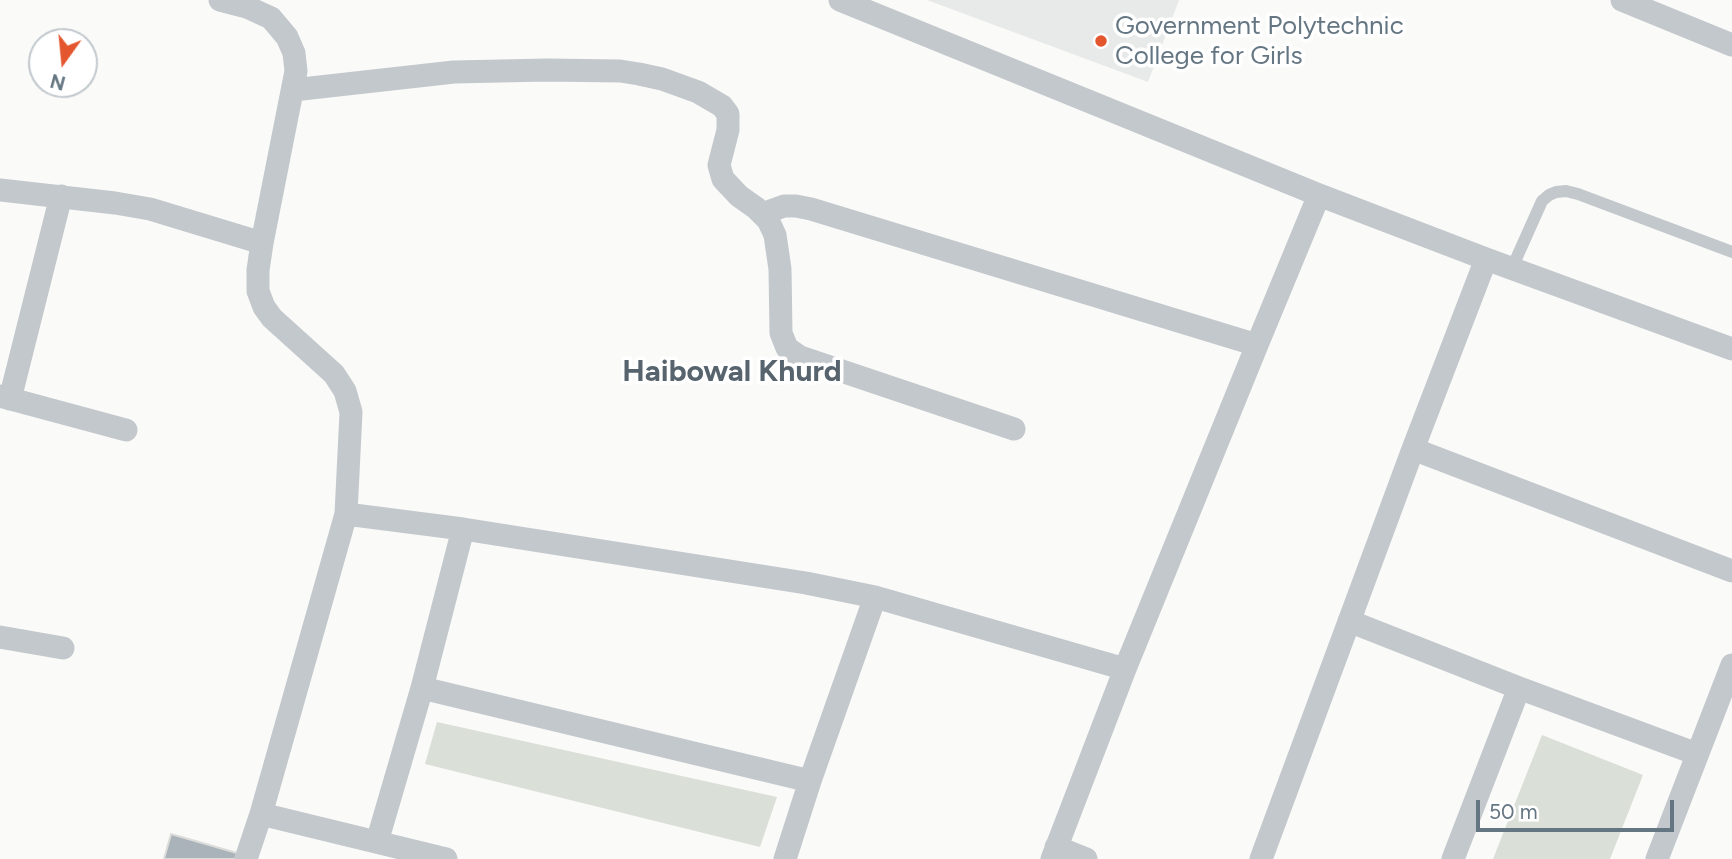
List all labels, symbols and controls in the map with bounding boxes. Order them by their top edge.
place label: Government Polytechnic College for Girls [1115,10,1404,72]
north arrow [28,28,98,98]
marker: Government Polytechnic College for Girls [1093,33,1109,49]
text: N [48,69,68,95]
district label: Haibowal Khurd [622,354,842,390]
scale bar [1480,786,1678,830]
text: 50 m [1489,799,1538,824]

